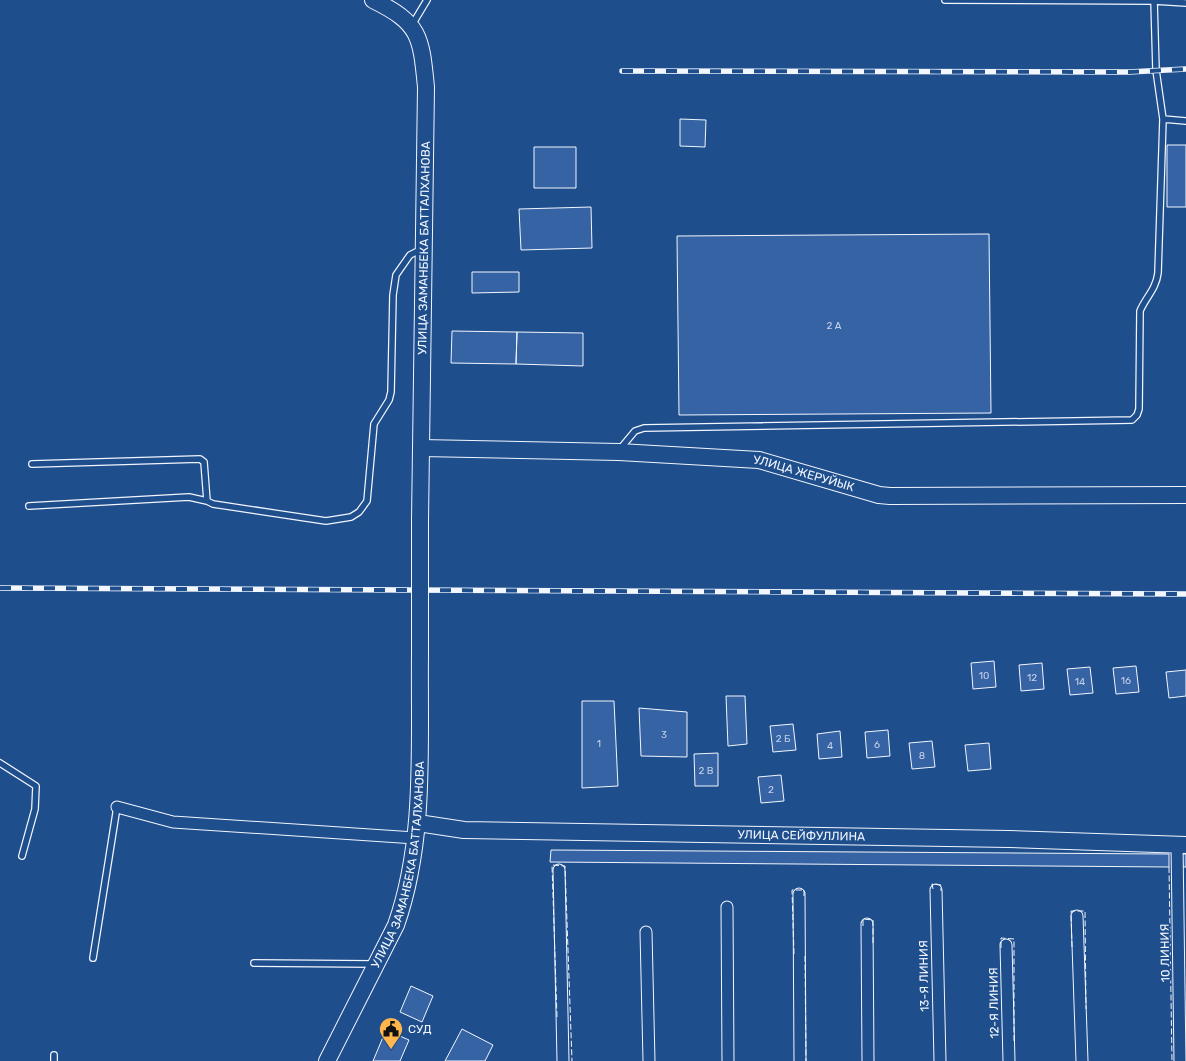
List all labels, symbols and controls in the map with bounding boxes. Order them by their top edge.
street label: УЛИЦА ЗАМАНБЕКА БАТТАЛХАНОВА [415,141,433,355]
house number: 2 А [826,320,842,332]
street label: УЛИЦА ЖЕРУЙЫК [753,453,856,495]
house number: 10 [979,670,989,682]
house number: 12 [1027,672,1037,684]
house number: 16 [1121,675,1131,687]
house number: 14 [1075,676,1085,688]
house number: 3 [661,729,667,741]
house number: 2 Б [776,733,791,745]
house number: 1 [597,738,601,750]
house number: 6 [874,739,880,751]
house number: 4 [827,740,833,752]
house number: 8 [919,750,925,762]
street label: УЛИЦА ЗАМАНБЕКА БАТТАЛХАНОВА [368,761,427,970]
house number: 2 В [699,765,714,777]
house number: 2 [768,784,774,796]
street label: УЛИЦА СЕЙФУЛЛИНА [738,828,865,844]
street label: 10 ЛИНИЯ [1157,924,1173,982]
street label: 13-Я ЛИНИЯ [916,940,932,1012]
street label: 12-Я ЛИНИЯ [986,967,1002,1039]
public building icon: СУД [378,1016,404,1050]
place label: СУД [408,1022,432,1036]

